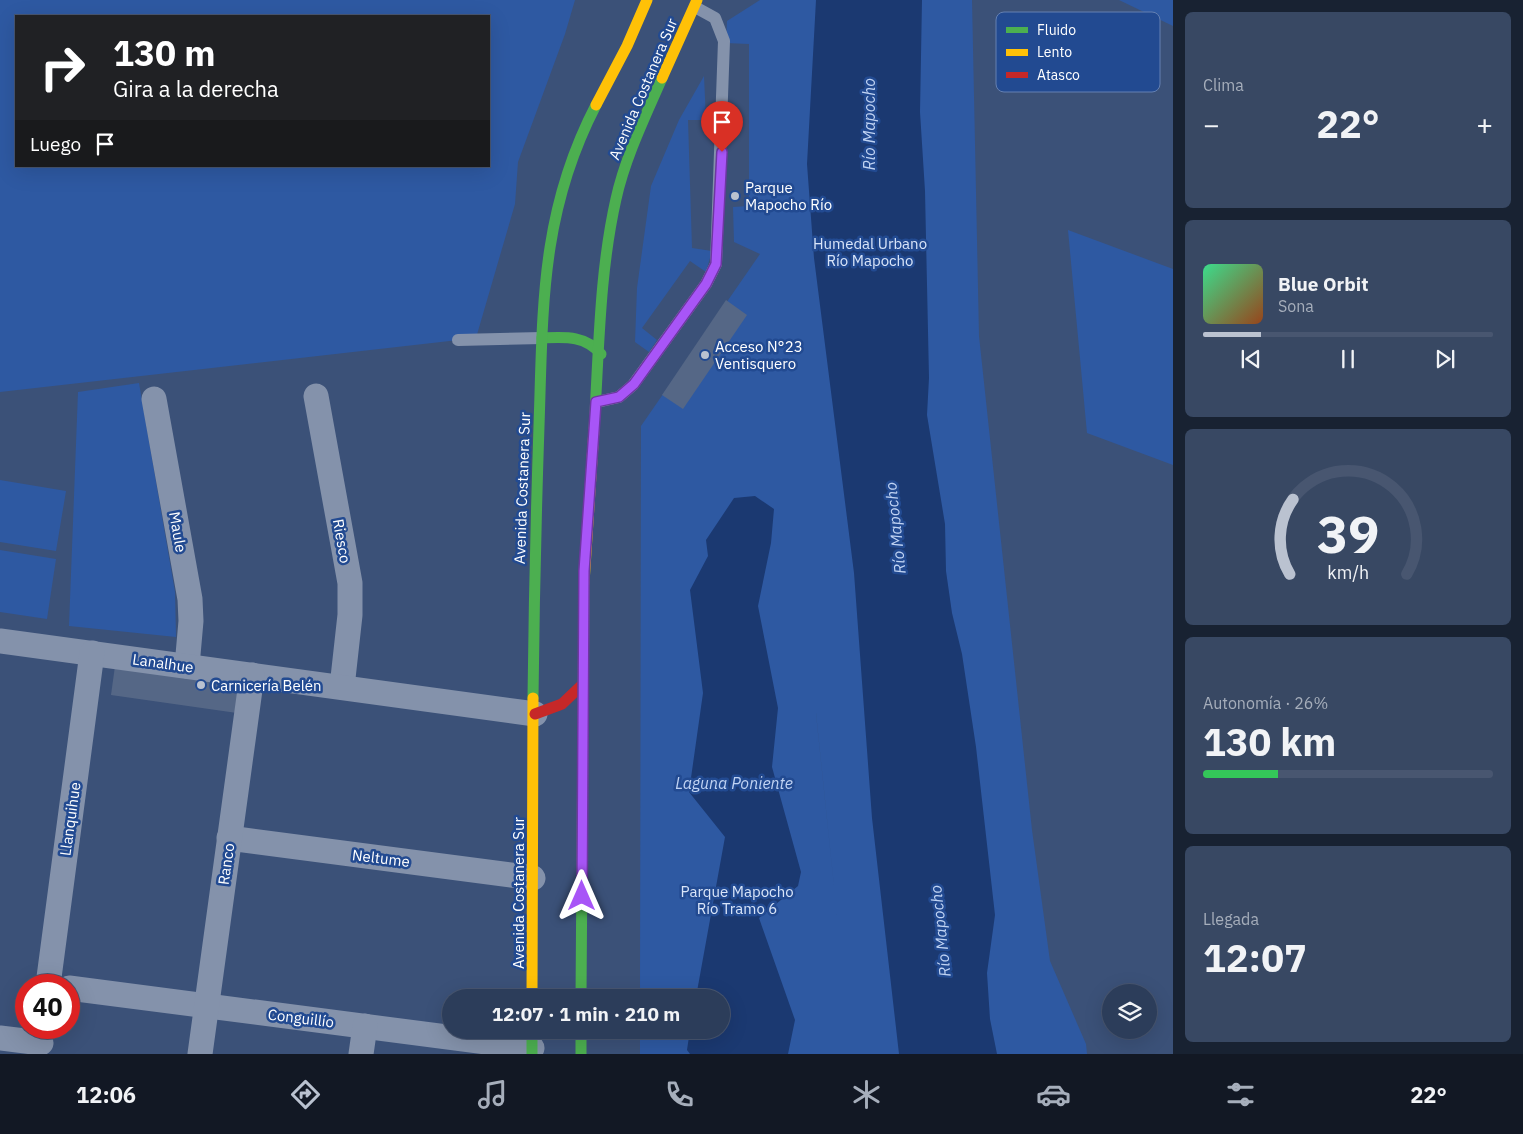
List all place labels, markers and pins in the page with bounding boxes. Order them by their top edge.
pin [701,101,743,152]
place label: Parque Mapocho Río [745,178,832,214]
marker: Parque Mapocho Río [729,190,741,202]
place label: Acceso N°23 Ventisquero [715,337,803,373]
marker: Acceso N°23 Ventisquero [699,349,711,361]
place label: Carnicería Belén [211,676,321,695]
marker: Carnicería Belén [195,679,207,691]

